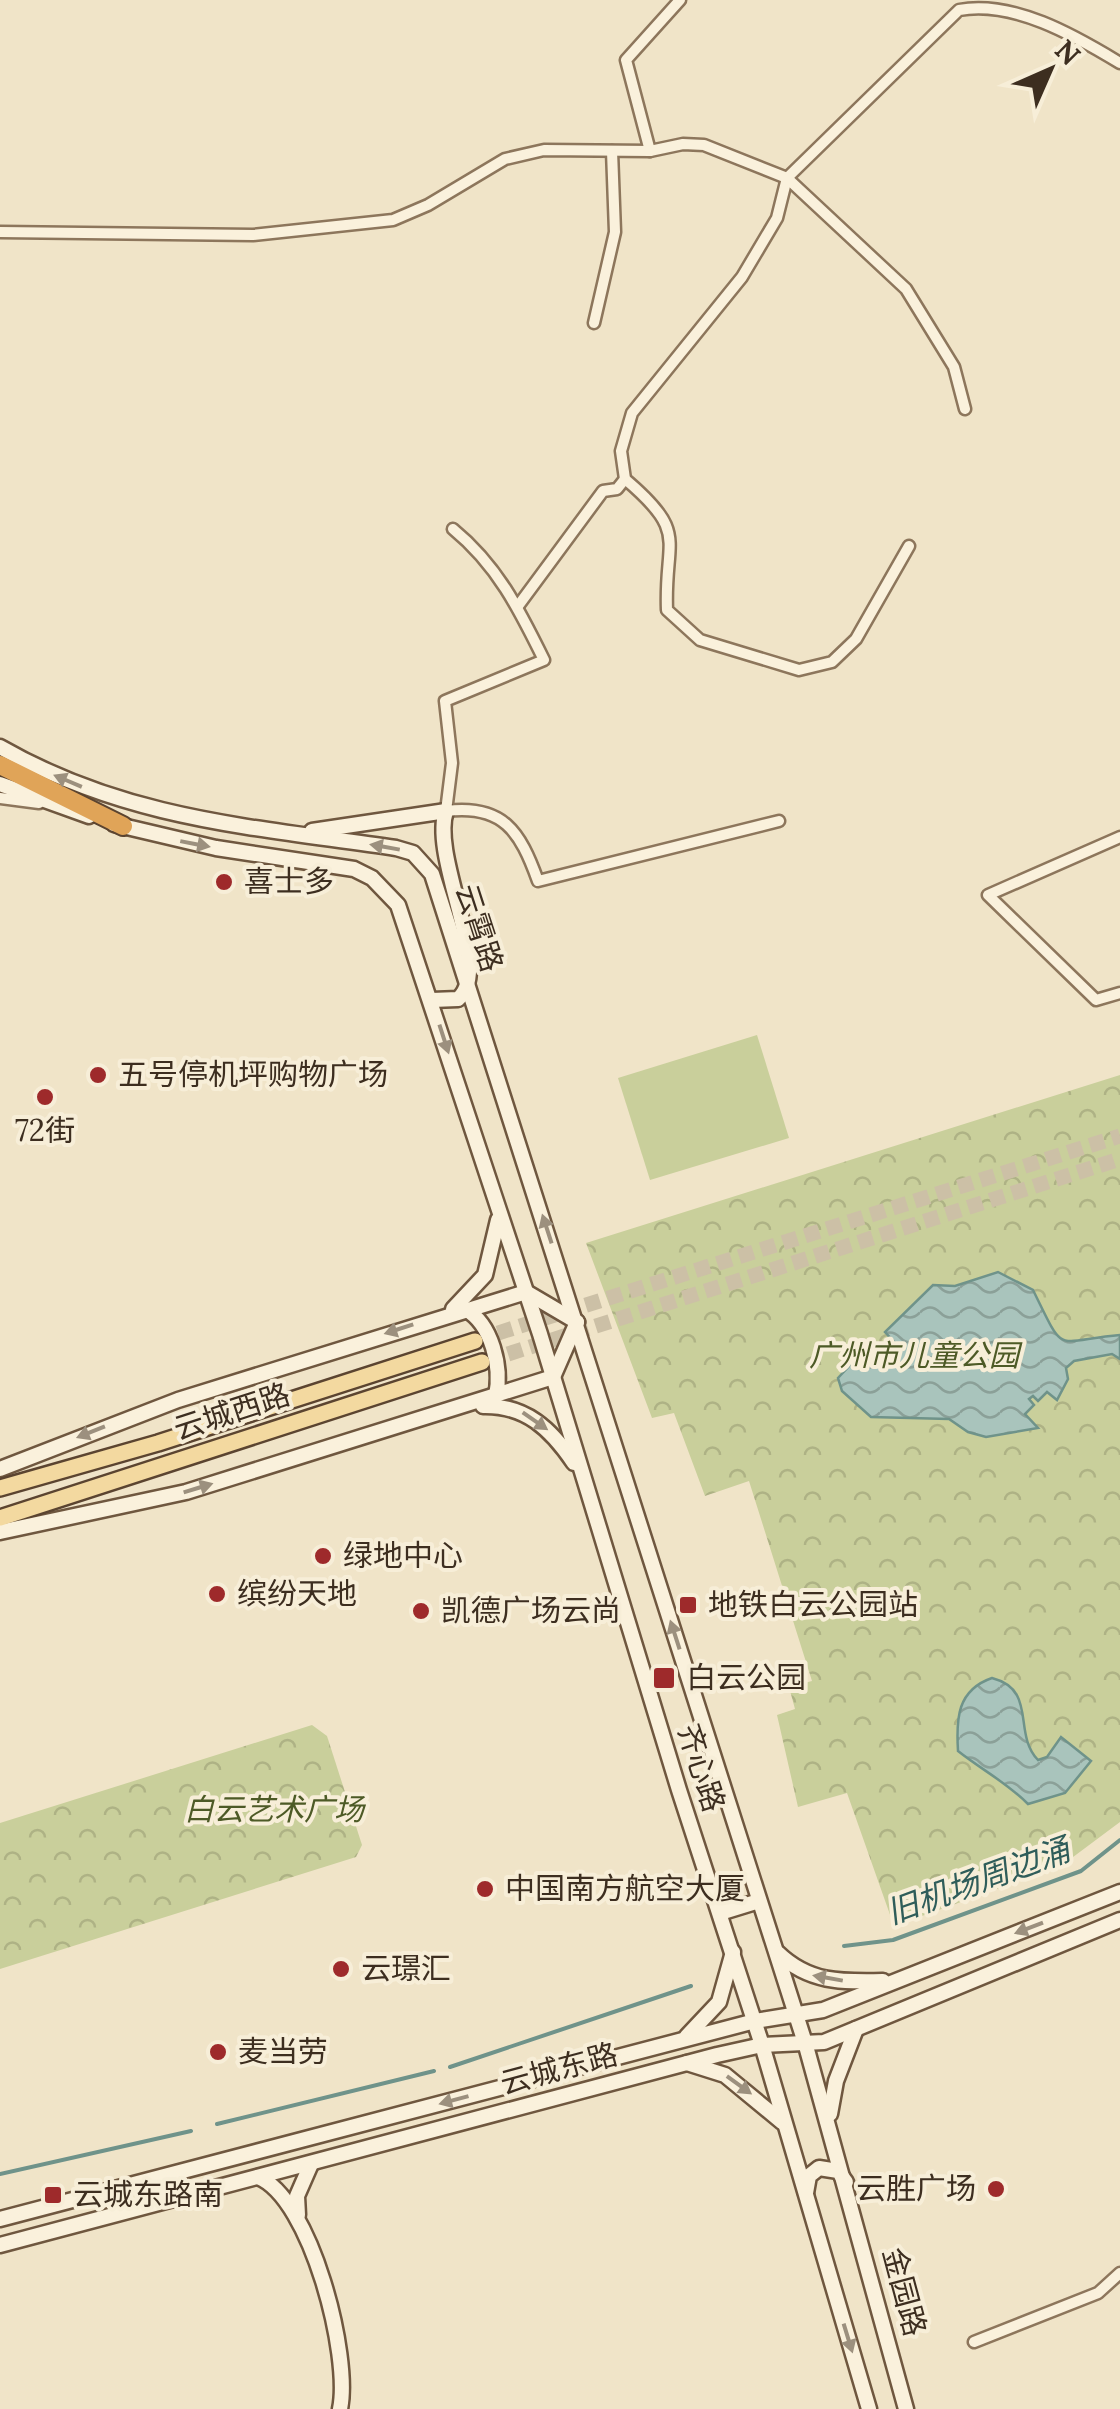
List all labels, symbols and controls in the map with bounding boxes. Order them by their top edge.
north arrow [1000,20,1100,120]
text: N [1047,32,1088,73]
one-way arrow [53,773,83,789]
one-way arrow [180,837,211,853]
one-way arrow [369,839,401,854]
place label: 喜士多 [244,862,334,900]
marker: 喜士多 [213,871,235,893]
street label: 云霄路 [448,879,512,976]
one-way arrow [438,1024,453,1054]
place label: 五号停机坪购物广场 [118,1055,388,1093]
marker: 五号停机坪购物广场 [87,1064,109,1086]
marker: 72街 [34,1086,56,1108]
place label: 72街 [15,1111,75,1149]
one-way arrow [539,1213,554,1244]
one-way arrow [384,1323,414,1338]
park label: 广州市儿童公园 [809,1336,1023,1374]
street label: 云城西路 [169,1374,295,1448]
one-way arrow [521,1411,548,1431]
one-way arrow [76,1425,106,1441]
one-way arrow [183,1480,213,1495]
place label: 绿地中心 [343,1536,463,1574]
marker: 绿地中心 [312,1545,334,1567]
place label: 缤纷天地 [237,1574,357,1612]
marker: 缤纷天地 [206,1583,228,1605]
place label: 地铁白云公园站 [708,1585,918,1623]
place label: 凯德广场云尚 [441,1591,621,1629]
marker: 地铁白云公园站 [677,1594,699,1616]
marker: 凯德广场云尚 [410,1600,432,1622]
one-way arrow [666,1619,681,1649]
place label: 白云公园 [686,1658,806,1696]
marker: 白云公园 [651,1665,677,1691]
street label: 齐心路 [670,1719,734,1816]
park label: 白云艺术广场 [184,1790,367,1828]
water label: 旧机场周边涌 [881,1827,1078,1933]
place label: 中国南方航空大厦 [505,1869,745,1907]
marker: 中国南方航空大厦 [474,1878,496,1900]
one-way arrow [1014,1920,1044,1936]
place label: 云璟汇 [361,1949,451,1987]
marker: 云璟汇 [330,1958,352,1980]
one-way arrow [812,1970,843,1985]
place label: 麦当劳 [238,2032,328,2070]
street label: 云城东路 [496,2034,622,2102]
marker: 麦当劳 [207,2041,229,2063]
one-way arrow [726,2075,752,2095]
one-way arrow [438,2092,469,2108]
place label: 云胜广场 [856,2169,976,2207]
place label: 云城东路南 [73,2175,223,2213]
marker: 云胜广场 [985,2178,1007,2200]
marker: 云城东路南 [42,2184,64,2206]
street label: 金园路 [875,2243,935,2340]
one-way arrow [841,2323,856,2353]

